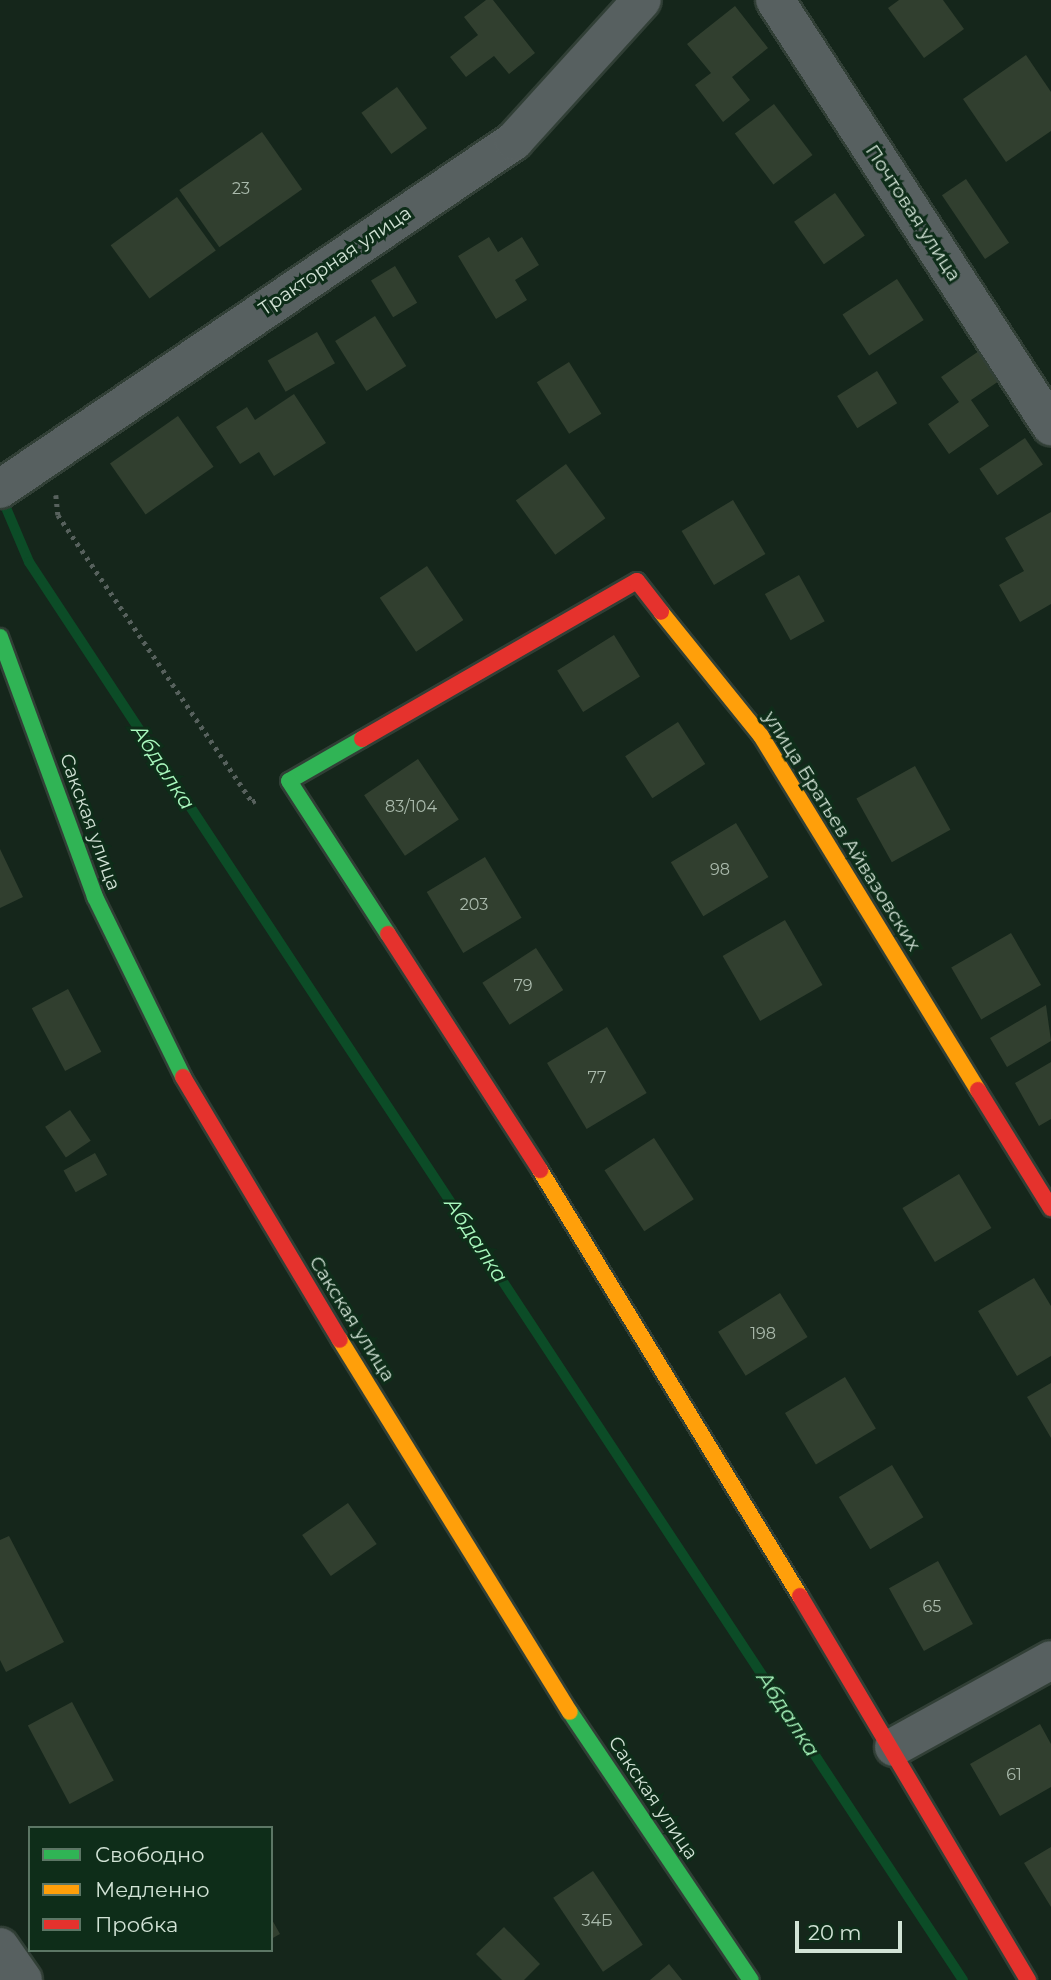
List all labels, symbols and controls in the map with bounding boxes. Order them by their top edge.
street label: Почтовая улица [860,140,966,286]
house number: 23 [232,179,250,199]
street label: Тракторная улица [254,201,416,321]
street label: улица Братьев Айвазовских [759,707,925,955]
water label: Абдалка [126,720,200,814]
street label: Сакская улица [55,751,125,893]
house number: 83/104 [385,797,437,817]
house number: 98 [710,860,730,880]
house number: 203 [460,895,488,915]
house number: 79 [513,976,533,996]
house number: 77 [588,1068,606,1088]
water label: Абдалка [439,1193,513,1287]
street label: Сакская улица [304,1252,400,1386]
house number: 198 [750,1324,776,1344]
house number: 65 [923,1597,941,1617]
water label: Абдалка [751,1667,825,1761]
street label: Сакская улица [603,1732,703,1864]
house number: 61 [1006,1765,1022,1785]
legend [28,1826,273,1952]
text: Свободно [95,1842,205,1867]
text: Медленно [95,1877,210,1902]
scale bar [799,1906,906,1950]
house number: 34Б [581,1911,613,1931]
text: Пробка [95,1912,178,1937]
text: 20 m [808,1920,862,1945]

